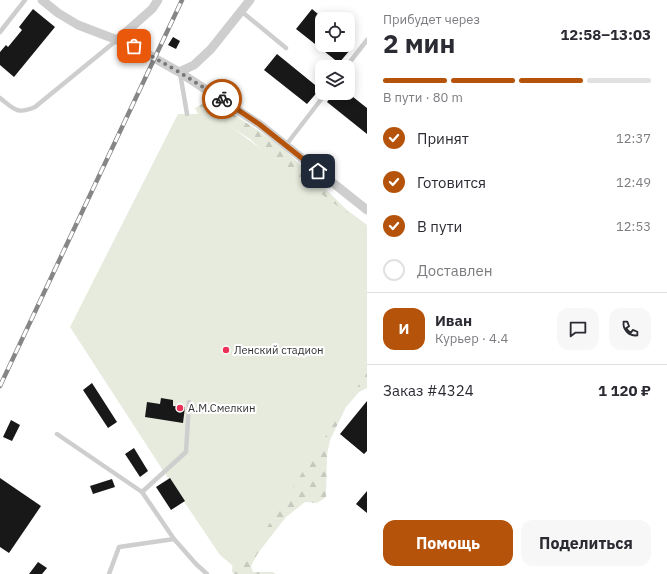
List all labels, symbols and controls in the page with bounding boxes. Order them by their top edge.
text: Прибудет через [383,11,480,28]
map controls [315,12,355,100]
button: locate [315,12,355,52]
text: 12:58–13:03 [560,25,651,44]
text: 2 мин [383,26,455,60]
pin [117,29,151,63]
icon: bag [123,35,145,57]
button: layers [315,60,355,100]
courier [202,79,242,119]
icon: bike [211,88,233,110]
text: В пути · 80 m [383,89,463,106]
icon: check [383,127,405,149]
text: Принят [417,129,469,148]
text: 12:37 [616,130,651,147]
pin [301,154,335,188]
icon: home [307,160,329,182]
icon: check [383,171,405,193]
text: Готовится [417,173,486,192]
text: 12:49 [616,174,651,191]
icon: check [383,215,405,237]
text: В пути [417,217,462,236]
text: 12:53 [616,218,651,235]
text: Доставлен [417,261,493,280]
button: chat [557,308,599,350]
button: phone [609,308,651,350]
text: Иван [435,311,472,330]
text: И [399,319,409,338]
text: Курьер · 4.4 [435,330,508,347]
place label: Ленский стадион [234,343,324,357]
marker: Ленский стадион [221,345,231,355]
text: Заказ #4324 [383,381,474,400]
text: 1 120 ₽ [598,381,651,400]
place label: А.М.Смелкин [188,401,256,415]
marker: А.М.Смелкин [175,403,185,413]
button: Помощь [383,520,513,566]
button: Поделиться [521,520,651,566]

